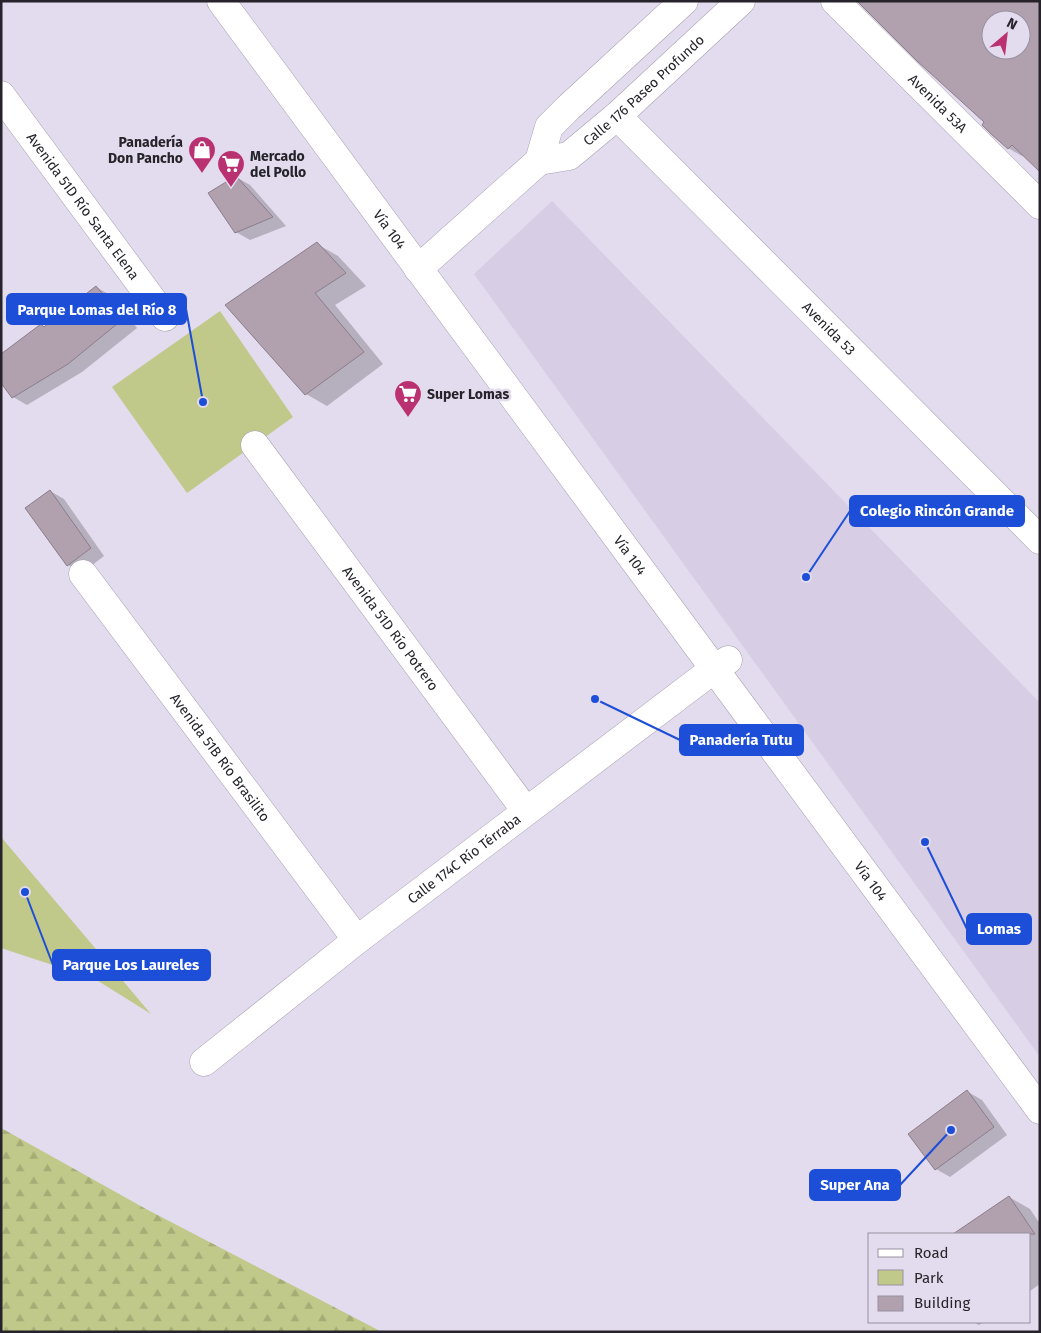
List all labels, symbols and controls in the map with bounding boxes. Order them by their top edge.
north arrow [981,10,1031,60]
text: N [1004,14,1020,34]
street label: Calle 176 Paseo Profundo [580,31,708,150]
street label: Avenida 53A [904,71,970,137]
street label: Avenida 51D Río Santa Elena [23,129,142,283]
place label: Panadería Don Pancho [108,134,183,167]
shop icon: Panadería Don Pancho [187,135,217,174]
place label: Mercado del Pollo [250,148,306,181]
supermarket icon: Mercado del Pollo [216,149,246,188]
street label: Vía 104 [369,207,410,253]
callout: Parque Lomas del Río 8 [7,294,186,324]
street label: Avenida 53 [798,299,859,359]
text: Parque Lomas del Río 8 [18,301,177,319]
supermarket icon: Super Lomas [393,379,423,418]
place label: Super Lomas [427,386,509,403]
callout: Colegio Rincón Grande [850,496,1024,526]
text: Colegio Rincón Grande [860,502,1014,520]
street label: Vía 104 [610,533,650,579]
street label: Avenida 51D Río Potrero [339,563,442,694]
street label: Avenida 51B Río Brasilito [166,690,273,825]
callout: Panadería Tutu [680,725,803,755]
text: Panadería Tutu [689,731,793,749]
street label: Calle 174C Río Térraba [404,811,524,908]
street label: Vía 104 [850,858,891,905]
callout: Lomas [967,914,1031,944]
text: Lomas [977,920,1021,938]
callout: Parque Los Laureles [53,950,210,980]
text: Parque Los Laureles [63,956,199,974]
callout: Super Ana [810,1170,900,1200]
text: Super Ana [820,1176,890,1194]
legend [868,1233,1031,1323]
text: Road [914,1244,949,1262]
text: Park [914,1269,944,1287]
text: Building [914,1294,970,1312]

